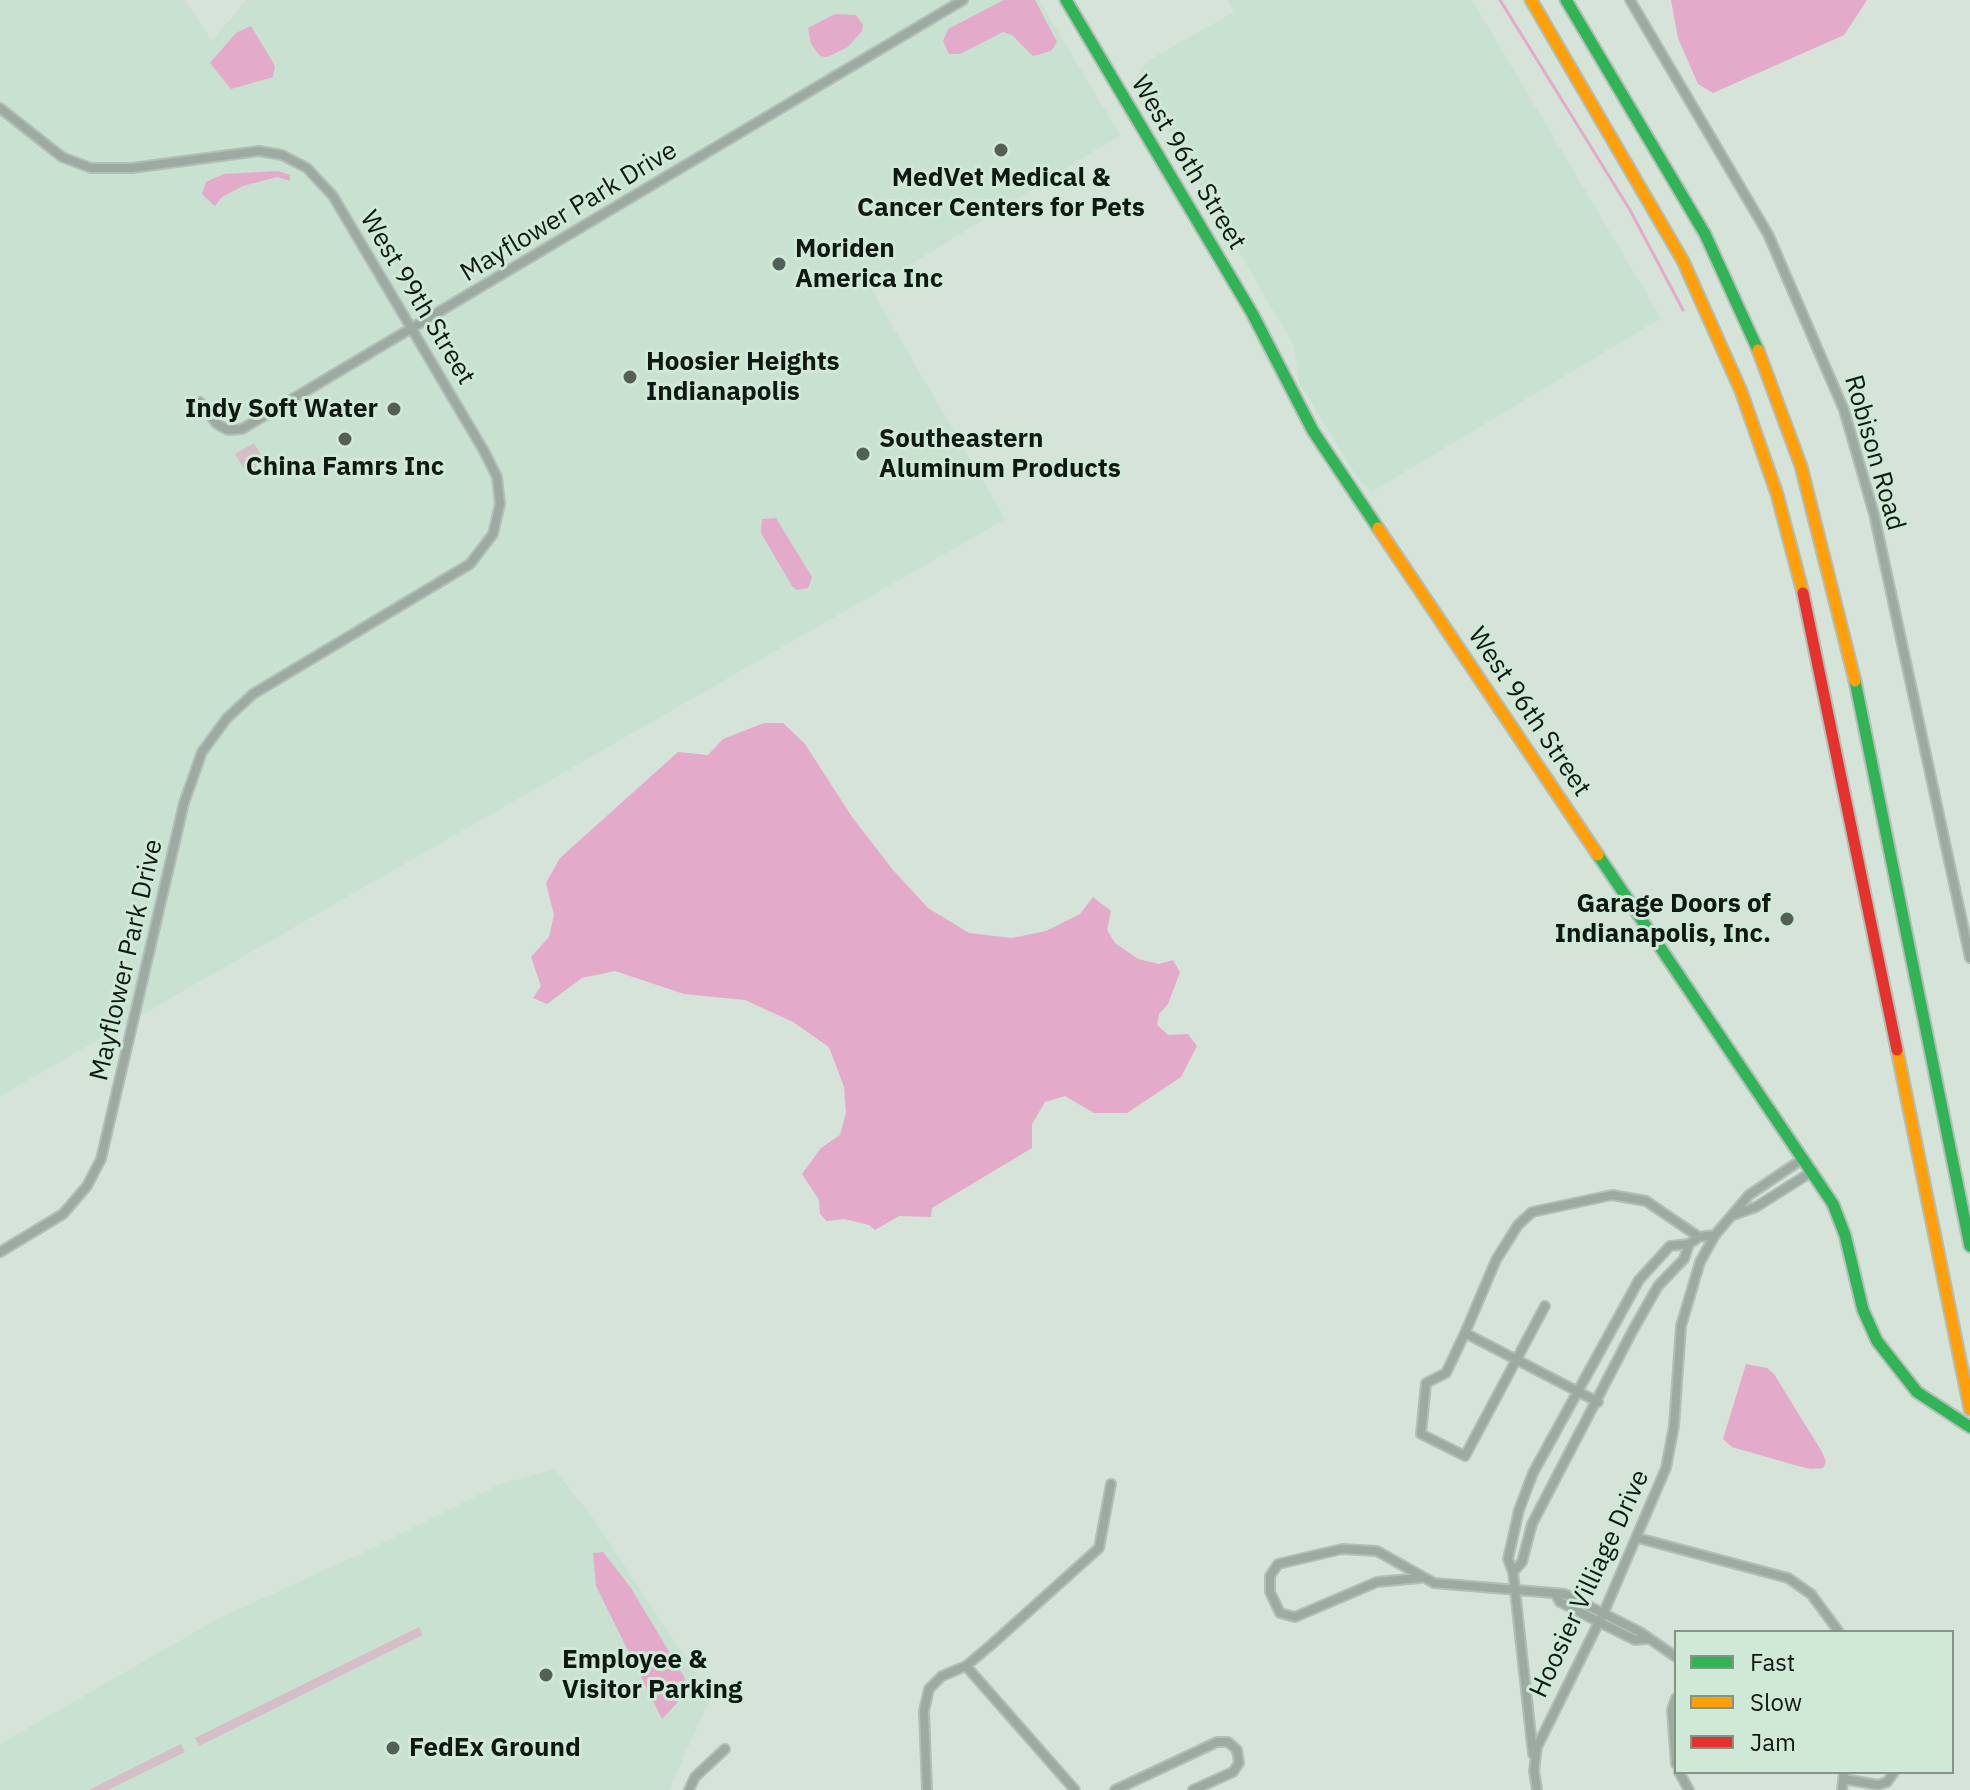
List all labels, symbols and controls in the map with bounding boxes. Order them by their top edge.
street label: West 96th Street [1124,70,1252,256]
street label: Mayflower Park Drive [455,135,683,289]
marker: MedVet Medical & Cancer Centers for Pets [992,141,1010,159]
place label: MedVet Medical & Cancer Centers for Pets [857,162,1145,224]
street label: West 99th Street [353,205,481,391]
place label: Moriden America Inc [795,233,943,294]
marker: Moriden America Inc [770,255,788,273]
place label: Hoosier Heights Indianapolis [646,346,840,408]
marker: Hoosier Heights Indianapolis [621,368,639,386]
street label: Robison Road [1837,372,1911,534]
place label: Indy Soft Water [185,393,378,425]
marker: Indy Soft Water [385,400,403,418]
place label: Southeastern Aluminum Products [879,423,1121,484]
marker: China Famrs Inc [336,430,354,448]
marker: Southeastern Aluminum Products [854,445,872,463]
place label: China Famrs Inc [246,451,444,483]
street label: West 96th Street [1461,621,1597,803]
street label: Mayflower Park Drive [84,836,170,1084]
place label: Garage Doors of Indianapolis, Inc. [1555,888,1771,950]
marker: Garage Doors of Indianapolis, Inc. [1778,910,1796,928]
street label: Hoosier Villiage Drive [1524,1465,1656,1703]
legend [1674,1630,1954,1774]
place label: Employee & Visitor Parking [562,1644,742,1706]
text: Fast [1750,1646,1795,1678]
marker: Employee & Visitor Parking [537,1666,555,1684]
text: Slow [1750,1686,1802,1718]
text: Jam [1750,1726,1796,1758]
place label: FedEx Ground [409,1732,581,1764]
marker: FedEx Ground [384,1739,402,1757]

